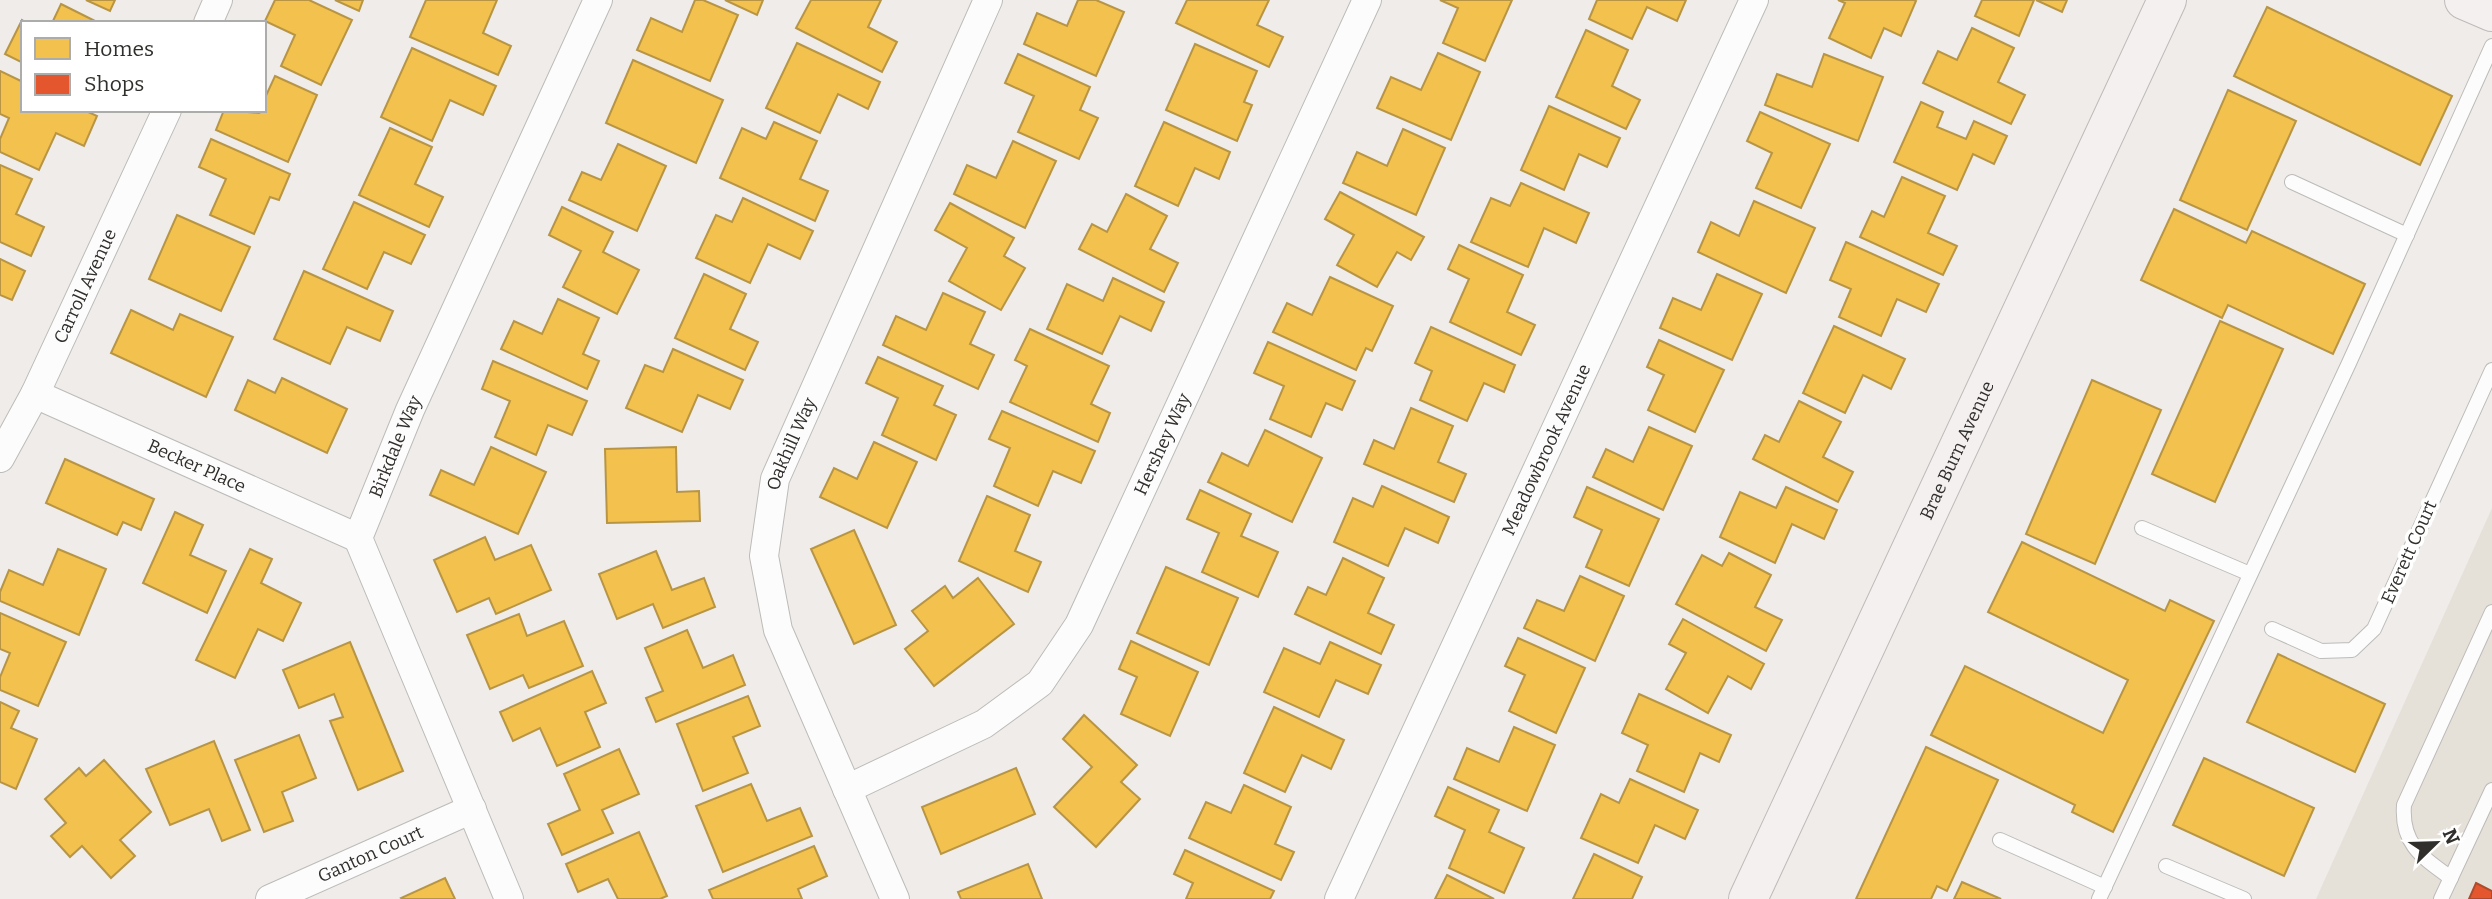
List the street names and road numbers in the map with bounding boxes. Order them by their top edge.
street label: Carroll Avenue [49,225,121,347]
street label: Meadowbrook Avenue [1497,360,1595,539]
street label: Brae Burn Avenue [1915,377,1999,523]
street label: Hershey Way [1129,389,1195,499]
street label: Birkdale Way [365,392,426,501]
street label: Oakhill Way [763,394,821,491]
street label: Becker Place [144,435,249,498]
street label: Everett Court [2376,497,2442,607]
street label: Ganton Court [314,821,427,887]

